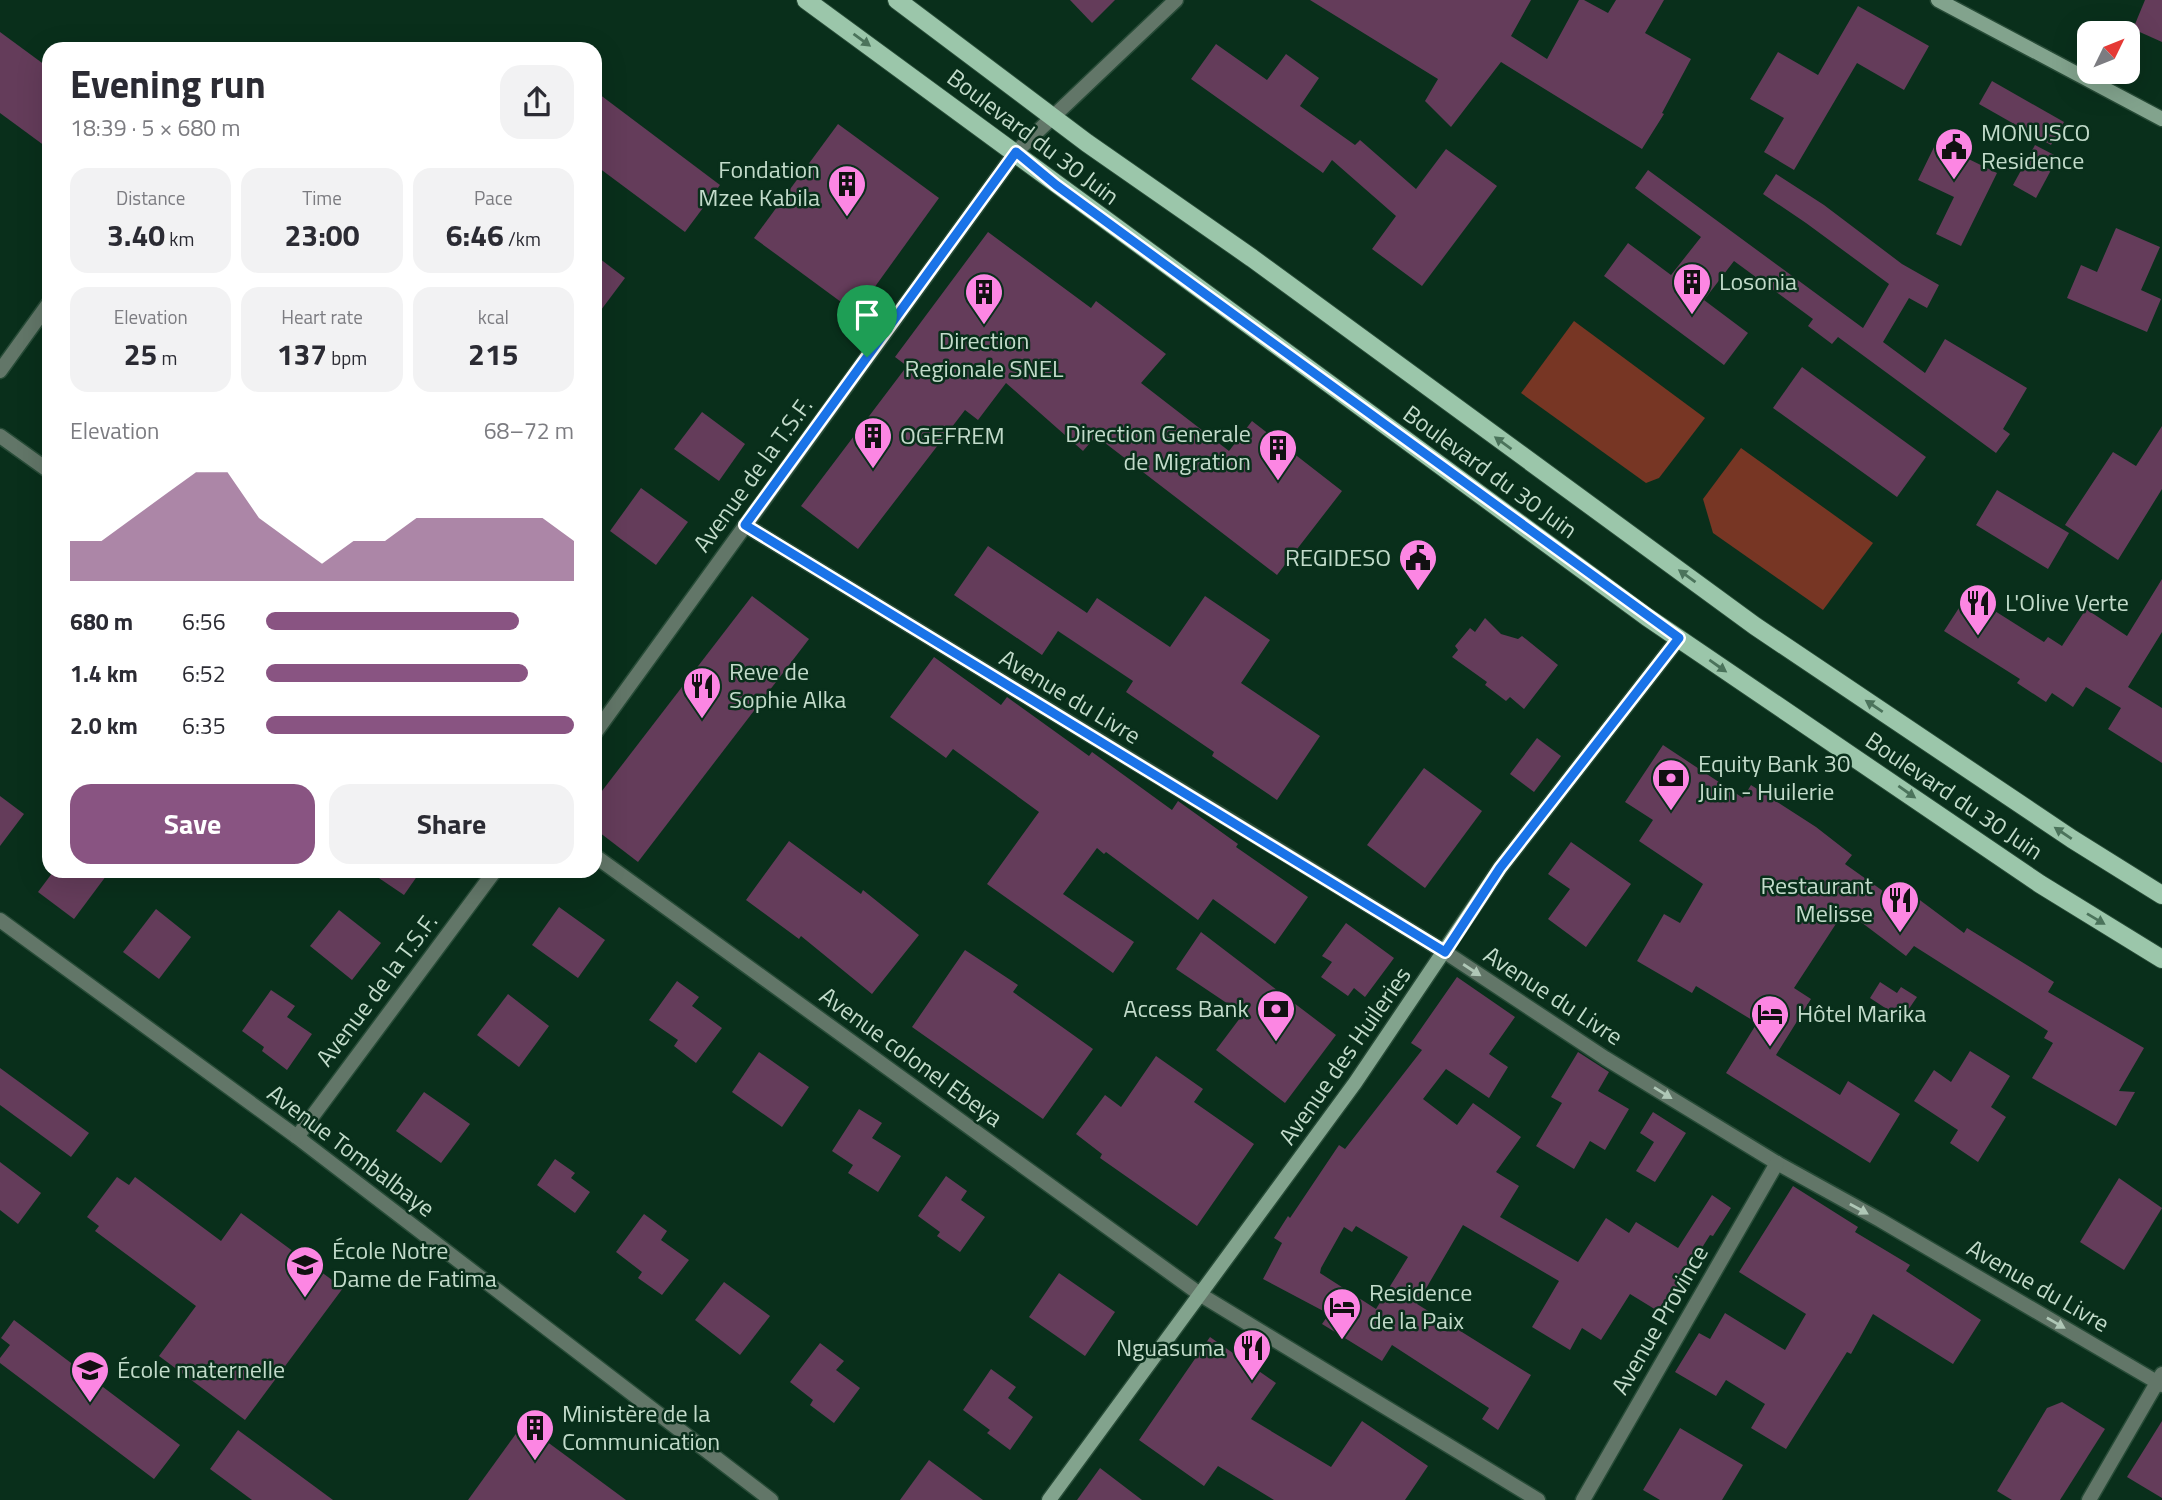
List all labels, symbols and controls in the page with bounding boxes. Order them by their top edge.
north arrow [2077,21,2140,84]
map controls [2077,21,2140,84]
one-way arrow [852,33,871,47]
text: Evening run [70,55,266,113]
street label: Boulevard du 30 Juin [940,59,1127,213]
button: share [500,65,574,139]
text: 18:39 · 5 × 680 m [70,110,240,145]
place label: MONUSCO Residence [1981,114,2090,178]
public building icon: MONUSCO Residence [1933,126,1975,181]
place label: Fondation Mzee Kabila [698,151,820,215]
building icon: Fondation Mzee Kabila [826,163,868,218]
text: Distance [116,183,185,212]
text: Time [302,183,342,212]
text: Pace [474,183,513,212]
text: 3.40 [107,212,165,258]
text: 23:00 [285,212,359,258]
text: 6:46 [446,212,504,258]
text: km [165,224,194,253]
text: /km [504,224,541,253]
building icon: Losonia [1671,261,1713,316]
place label: Losonia [1719,263,1797,299]
building icon: Direction Regionale SNEL [963,271,1005,326]
pin [837,285,897,357]
icon: arrive [848,296,886,334]
text: Elevation [114,302,188,331]
text: Heart rate [281,302,363,331]
text: kcal [478,302,509,331]
place label: Direction Regionale SNEL [905,322,1064,386]
text: 25 [124,331,157,377]
text: 137 [277,331,327,377]
text: 215 [468,331,519,377]
text: m [157,343,178,372]
text: bpm [327,343,367,372]
street label: Avenue de la T.S.F. [684,389,821,559]
street label: Boulevard du 30 Juin [1396,396,1585,547]
text: Elevation [70,413,159,448]
text: 68–72 m [484,413,574,448]
building icon: OGEFREM [852,415,894,470]
place label: Direction Generale de Migration [1065,415,1251,479]
place label: OGEFREM [900,417,1005,453]
building icon: Direction Generale de Migration [1257,427,1299,482]
one-way arrow [1494,436,1512,450]
public building icon: REGIDESO [1397,537,1439,592]
place label: REGIDESO [1285,539,1391,575]
one-way arrow [1678,569,1696,583]
restaurant icon: L'Olive Verte [1957,582,1999,637]
place label: L'Olive Verte [2005,584,2129,620]
text: 680 m [70,604,133,639]
text: 6:56 [182,604,226,639]
street label: Avenue du Livre [993,640,1148,753]
place label: Reve de Sophie Alka [729,653,846,717]
text: 1.4 km [70,656,138,691]
text: 6:52 [182,656,226,691]
one-way arrow [1709,659,1727,673]
restaurant icon: Reve de Sophie Alka [681,665,723,720]
one-way arrow [1865,699,1883,713]
text: 2.0 km [70,708,138,743]
text: 6:35 [182,708,226,743]
street label: Boulevard du 30 Juin [1858,722,2051,868]
place label: Equity Bank 30 Juin - Huilerie [1698,745,1850,809]
bank icon: Equity Bank 30 Juin - Huilerie [1650,757,1692,812]
button: Save [70,784,315,864]
button: Share [329,784,574,864]
one-way arrow [1898,785,1916,799]
one-way arrow [2053,827,2072,840]
place label: Restaurant Melisse [1760,867,1874,931]
restaurant icon: Restaurant Melisse [1879,879,1921,934]
street label: Avenue de la T.S.F. [306,905,446,1074]
one-way arrow [2086,912,2105,925]
street label: Avenue du Livre [1477,937,1630,1054]
street label: Avenue des Huileries [1269,959,1419,1152]
one-way arrow [1463,963,1481,977]
street label: Avenue colonel Ebeya [813,977,1011,1135]
bank icon: Access Bank [1255,988,1297,1043]
place label: Access Bank [1123,990,1249,1026]
hotel icon: Hôtel Marika [1749,993,1791,1048]
place label: Hôtel Marika [1797,995,1926,1031]
street label: Avenue Tombalbaye [260,1075,443,1225]
one-way arrow [1654,1087,1673,1100]
one-way arrow [1849,1203,1869,1215]
street label: Avenue du Livre [1960,1230,2117,1341]
place label: École Notre Dame de Fatima [332,1232,497,1296]
street label: Avenue Province [1602,1238,1717,1401]
school or university icon: École Notre Dame de Fatima [284,1244,326,1299]
place label: Residence de la Paix [1369,1274,1472,1338]
hotel icon: Residence de la Paix [1321,1286,1363,1341]
one-way arrow [2046,1317,2066,1329]
restaurant icon: Nguasuma [1231,1327,1273,1382]
place label: Nguasuma [1116,1329,1225,1365]
school or university icon: École maternelle [69,1349,111,1404]
place label: École maternelle [117,1351,285,1387]
place label: Ministère de la Communication [562,1395,720,1459]
building icon: Ministère de la Communication [514,1407,556,1462]

